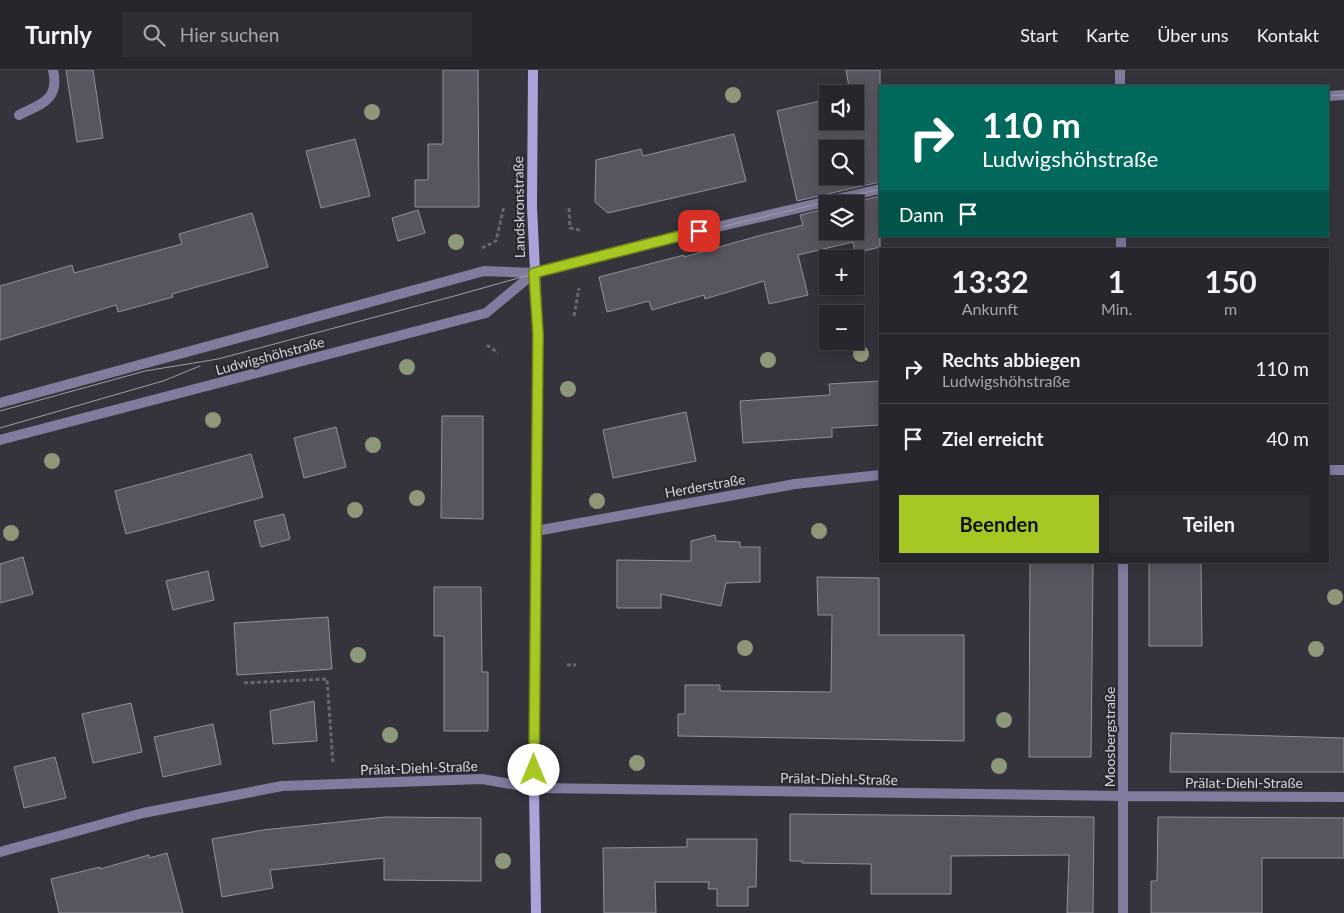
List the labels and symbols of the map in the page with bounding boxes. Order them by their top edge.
street label: Landskronstraße [509,156,528,258]
pin [678,210,720,252]
street label: Ludwigshöhstraße [213,333,326,378]
street label: Herderstraße [663,470,747,501]
street label: Moosbergstraße [1101,687,1118,787]
position arrow [507,743,559,795]
street label: Prälat-Diehl-Straße [360,757,478,778]
street label: Prälat-Diehl-Straße [780,769,898,788]
street label: Prälat-Diehl-Straße [1185,774,1303,791]

